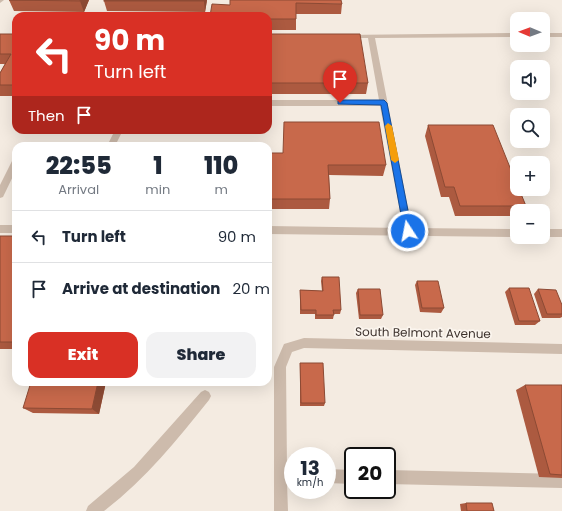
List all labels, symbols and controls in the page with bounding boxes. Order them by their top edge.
north arrow [510,12,550,52]
map controls [510,12,550,244]
text: 90 m [94,21,165,60]
icon: left [28,28,80,80]
text: Turn left [94,59,166,84]
button: sound [510,60,550,100]
pin [323,62,357,103]
icon: arrive [329,68,351,90]
icon: arrive [73,104,95,126]
text: Then [28,105,65,126]
button: search [510,108,550,148]
text: 22:55 [46,149,112,182]
text: 1 [153,149,162,182]
text: 110 [204,149,238,182]
button: + [510,156,550,196]
text: Arrival [58,180,99,199]
text: min [145,180,170,199]
text: m [214,180,228,199]
button: − [510,204,550,244]
position arrow [387,210,429,252]
icon: left [28,226,50,248]
text: Turn left [62,226,126,247]
text: 90 m [218,226,256,247]
icon: arrive [28,278,50,300]
text: Arrive at destination [62,278,220,299]
text: 20 m [232,278,270,299]
street label: South Belmont Avenue [355,323,491,342]
button: Exit [28,332,138,378]
button: Share [146,332,256,378]
speed limit sign: 20 [344,447,396,499]
text: 13 [300,454,320,482]
text: km/h [297,475,323,490]

